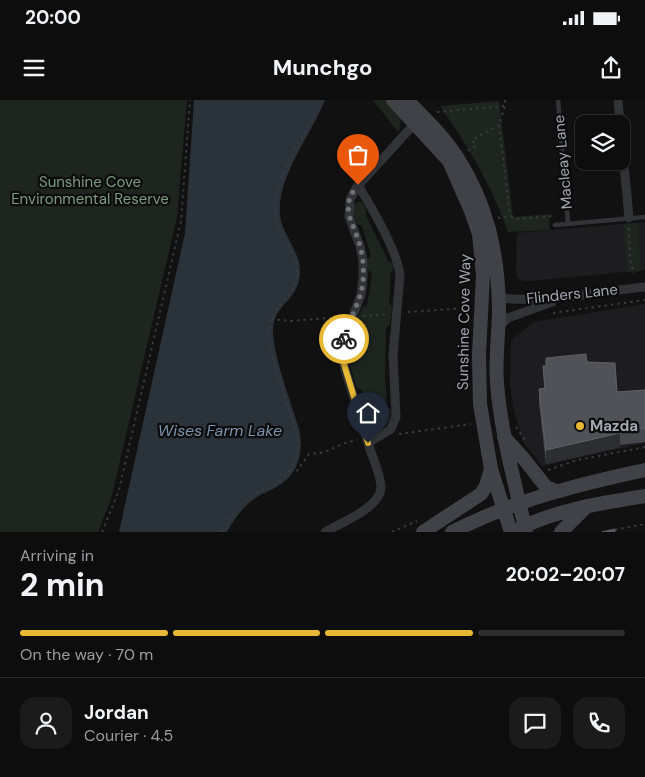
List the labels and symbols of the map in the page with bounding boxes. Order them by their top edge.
street label: Macleay Lane [549,114,577,210]
pin [337,134,379,185]
park label: Sunshine Cove Environmental Reserve [11,172,169,209]
street label: Sunshine Cove Way [453,253,475,390]
street label: Flinders Lane [525,279,619,309]
courier [319,314,369,364]
pin [347,392,389,443]
place label: Mazda [590,416,638,436]
water label: Wises Farm Lake [158,420,282,441]
marker: Mazda [574,420,586,432]

